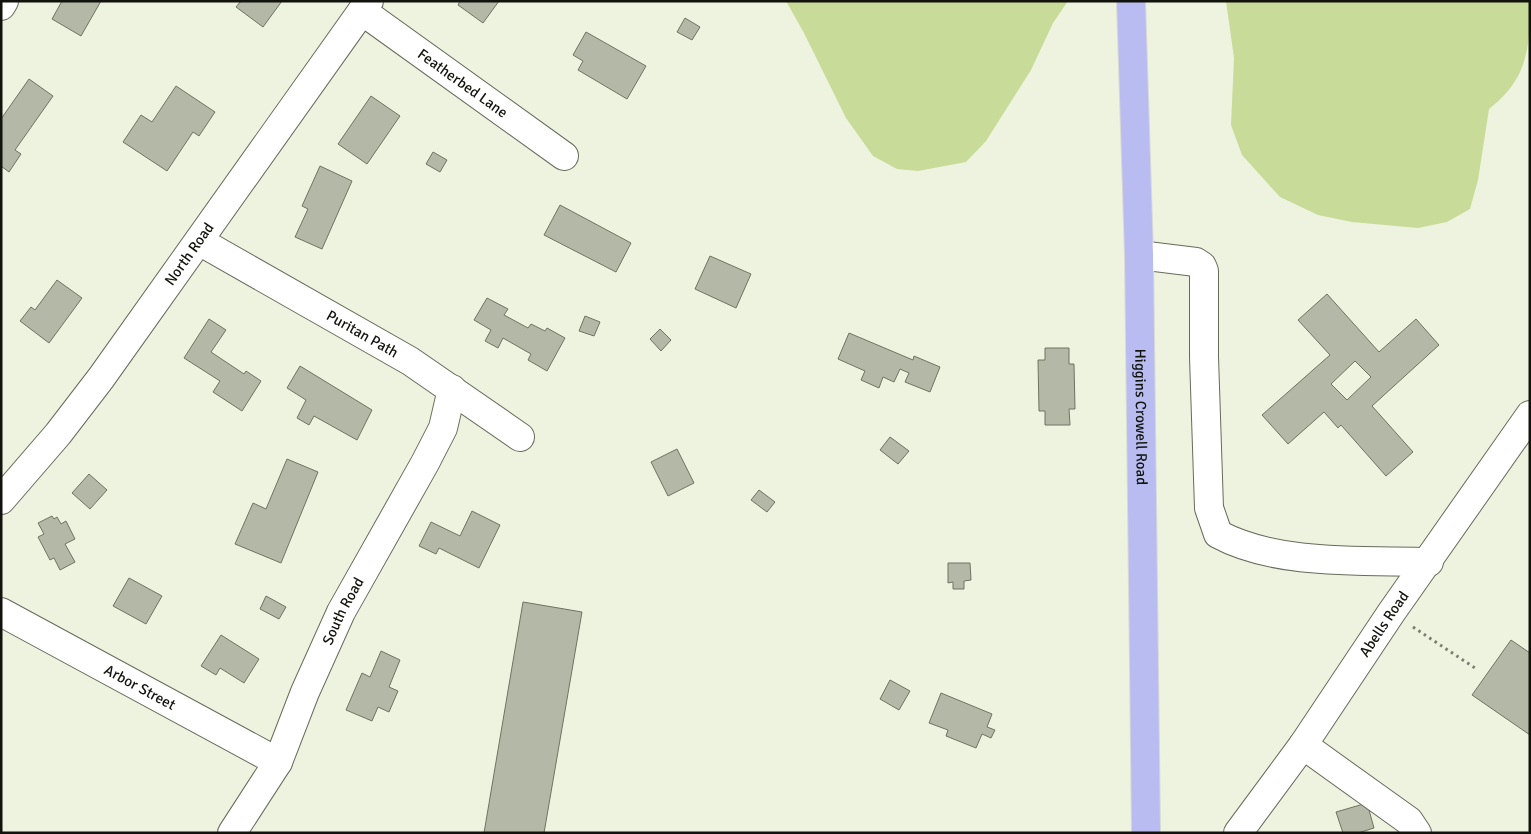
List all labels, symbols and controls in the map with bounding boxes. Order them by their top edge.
street label: Featherbed Lane [414,45,511,122]
street label: North Road [161,219,218,289]
street label: Puritan Path [323,306,402,361]
street label: Higgins Crowell Road [1131,349,1151,485]
street label: South Road [318,574,368,648]
street label: Abells Road [1355,588,1413,660]
street label: Arbor Street [101,661,179,714]

